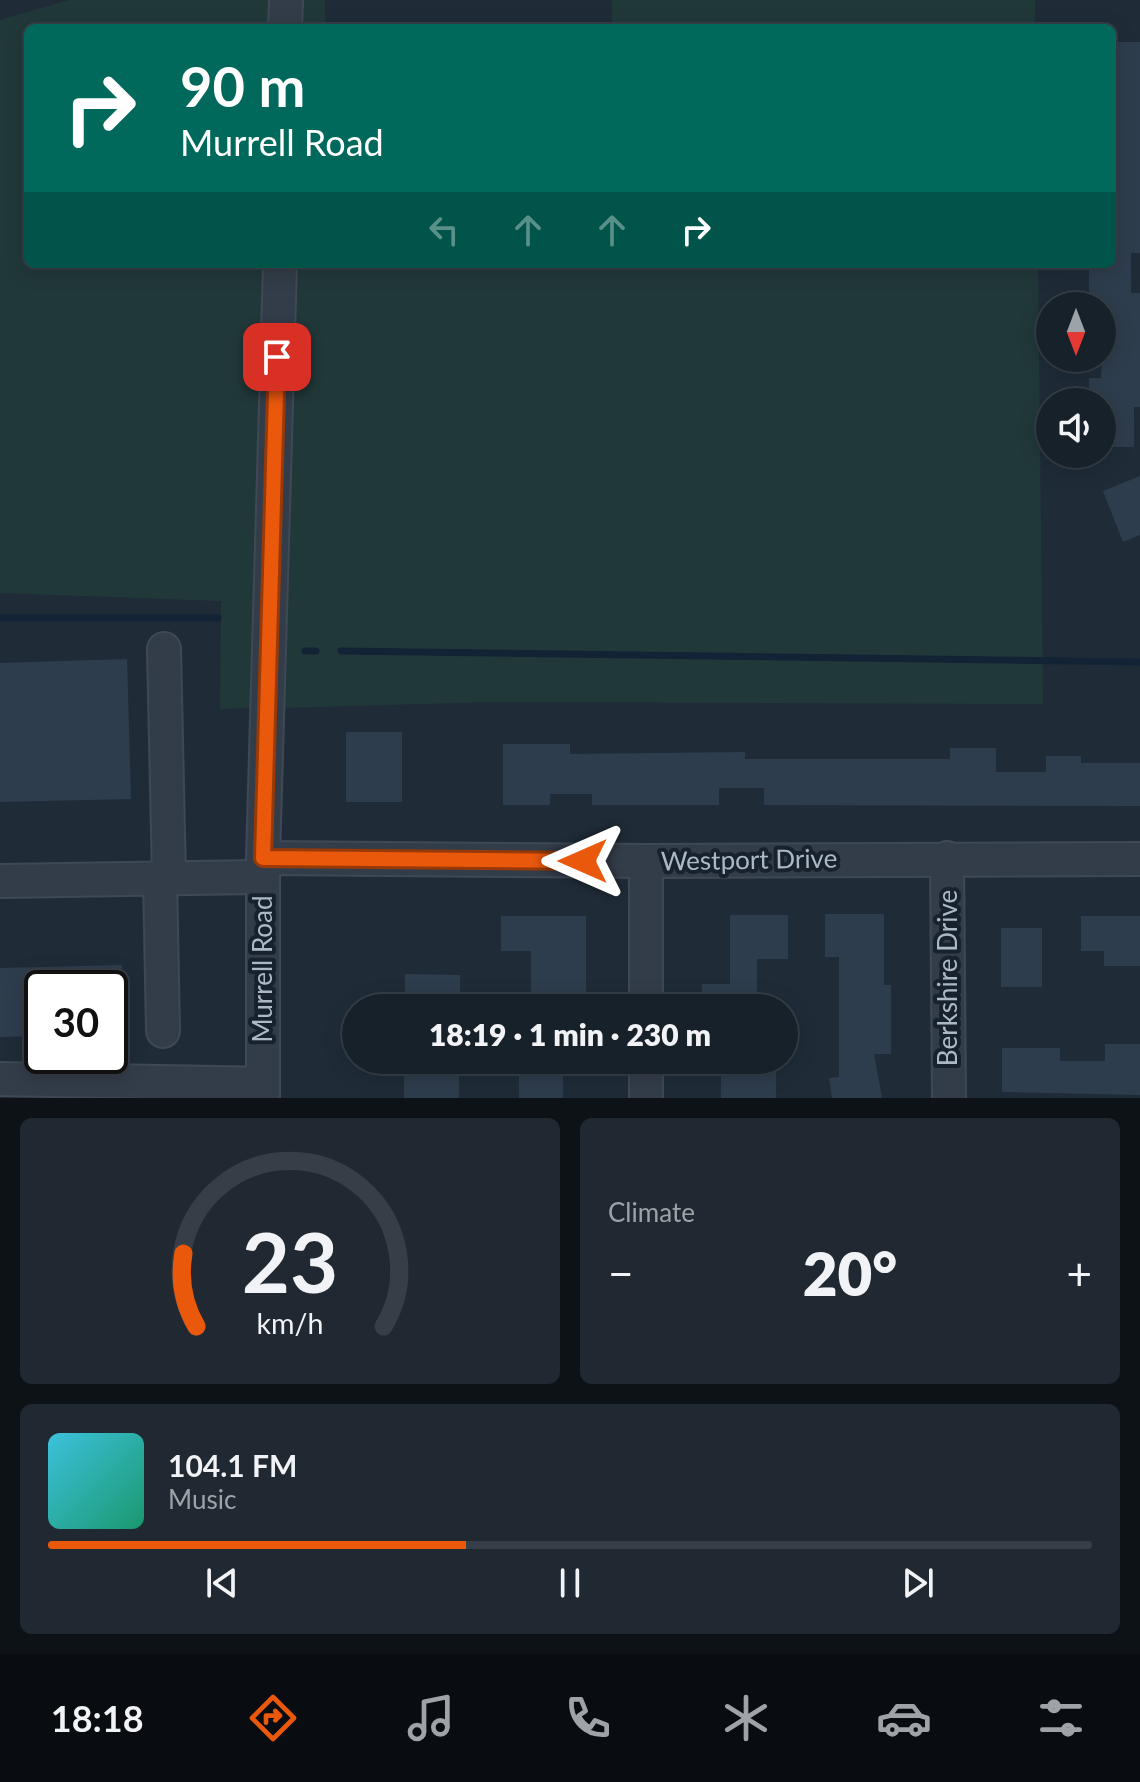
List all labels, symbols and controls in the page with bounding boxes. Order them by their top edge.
text: 90 m [180,52,305,119]
icon: right [48,56,152,160]
text: Murrell Road [180,120,384,164]
icon: left [422,208,466,252]
icon: ahead [506,208,550,252]
icon: ahead [590,208,634,252]
icon: right [674,208,718,252]
north arrow [1036,292,1116,372]
map controls [1036,292,1116,468]
pin [243,323,311,391]
icon: arrive [255,335,299,379]
button: sound [1036,388,1116,468]
position arrow [541,819,625,903]
street label: Westport Drive [660,841,838,877]
street label: Berkshire Drive [931,890,963,1066]
street label: Murrell Road [246,895,278,1043]
speed limit sign: 30 [24,970,128,1074]
text: 18:19 · 1 min · 230 m [429,1016,711,1052]
text: Climate [608,1196,695,1228]
text: 23 [242,1211,338,1311]
text: 20° [803,1237,897,1309]
text: − [608,1247,634,1299]
text: + [1066,1247,1092,1299]
text: km/h [257,1306,323,1340]
text: 104.1 FM [168,1447,297,1483]
text: Music [168,1483,236,1515]
icon: previous [200,1561,244,1605]
icon: pause [548,1561,592,1605]
icon: next [896,1561,940,1605]
icon: directions [245,1690,301,1746]
icon: music [403,1690,459,1746]
icon: phone [560,1690,616,1746]
icon: climate [718,1690,774,1746]
icon: car [876,1690,932,1746]
icon: filters [1033,1690,1089,1746]
text: 18:18 [51,1696,144,1740]

